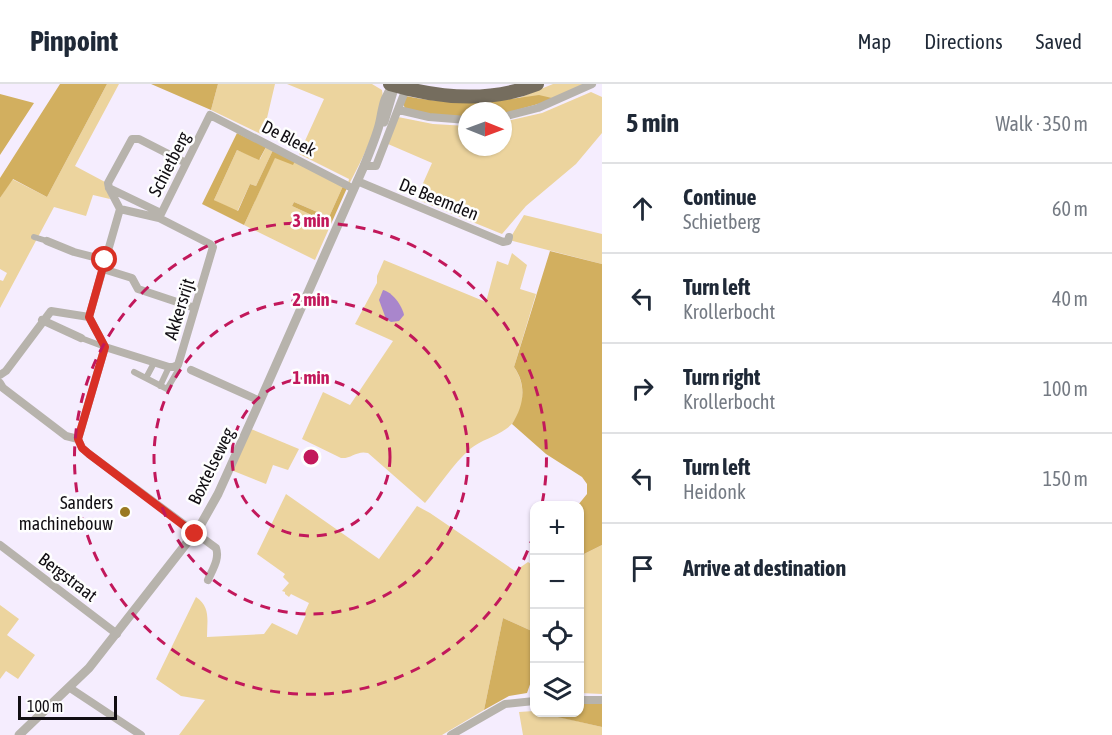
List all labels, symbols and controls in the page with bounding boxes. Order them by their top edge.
text: Pinpoint [30,25,118,57]
text: Map [857,29,891,53]
text: Directions [924,29,1003,53]
text: Saved [1036,29,1082,53]
north arrow [458,102,512,156]
text: 5 min [626,108,679,138]
text: Walk · 350 m [996,112,1088,135]
street label: De Bleek [258,115,320,161]
street label: Schietberg [144,128,194,200]
street label: De Beemden [396,174,482,224]
text: Continue [683,184,757,210]
icon: ahead [626,192,659,225]
text: 60 m [1052,197,1088,220]
text: 3 min [293,210,330,231]
text: Schietberg [683,210,760,233]
route start [91,246,117,272]
text: Turn left [683,274,750,300]
street label: Akkersrijt [160,276,198,342]
icon: left [626,282,659,315]
text: 40 m [1052,287,1088,310]
text: 2 min [293,289,330,310]
text: Krollerbocht [683,300,775,323]
text: Turn right [683,364,760,390]
text: 1 min [293,367,330,388]
icon: right [626,372,659,405]
text: 100 m [1043,377,1088,400]
text: Krollerbocht [683,390,775,413]
street label: Boxtelseweg [183,424,239,508]
centre of rings [301,447,321,467]
text: Turn left [683,454,750,480]
icon: left [626,462,659,495]
text: 150 m [1043,467,1088,490]
text: Heidonk [683,480,746,503]
place label: Sanders machinebouw [19,492,113,534]
map controls [530,501,584,717]
button: + [530,501,584,555]
marker: Sanders machinebouw [118,505,132,519]
route end [181,520,207,546]
street label: Bergstraat [35,548,101,606]
icon: arrive [626,552,659,585]
button: − [530,555,584,609]
text: Arrive at destination [683,555,846,581]
button: locate [530,609,584,663]
button: layers [530,663,584,717]
scale bar [18,693,117,720]
text: 100 m [27,697,63,715]

